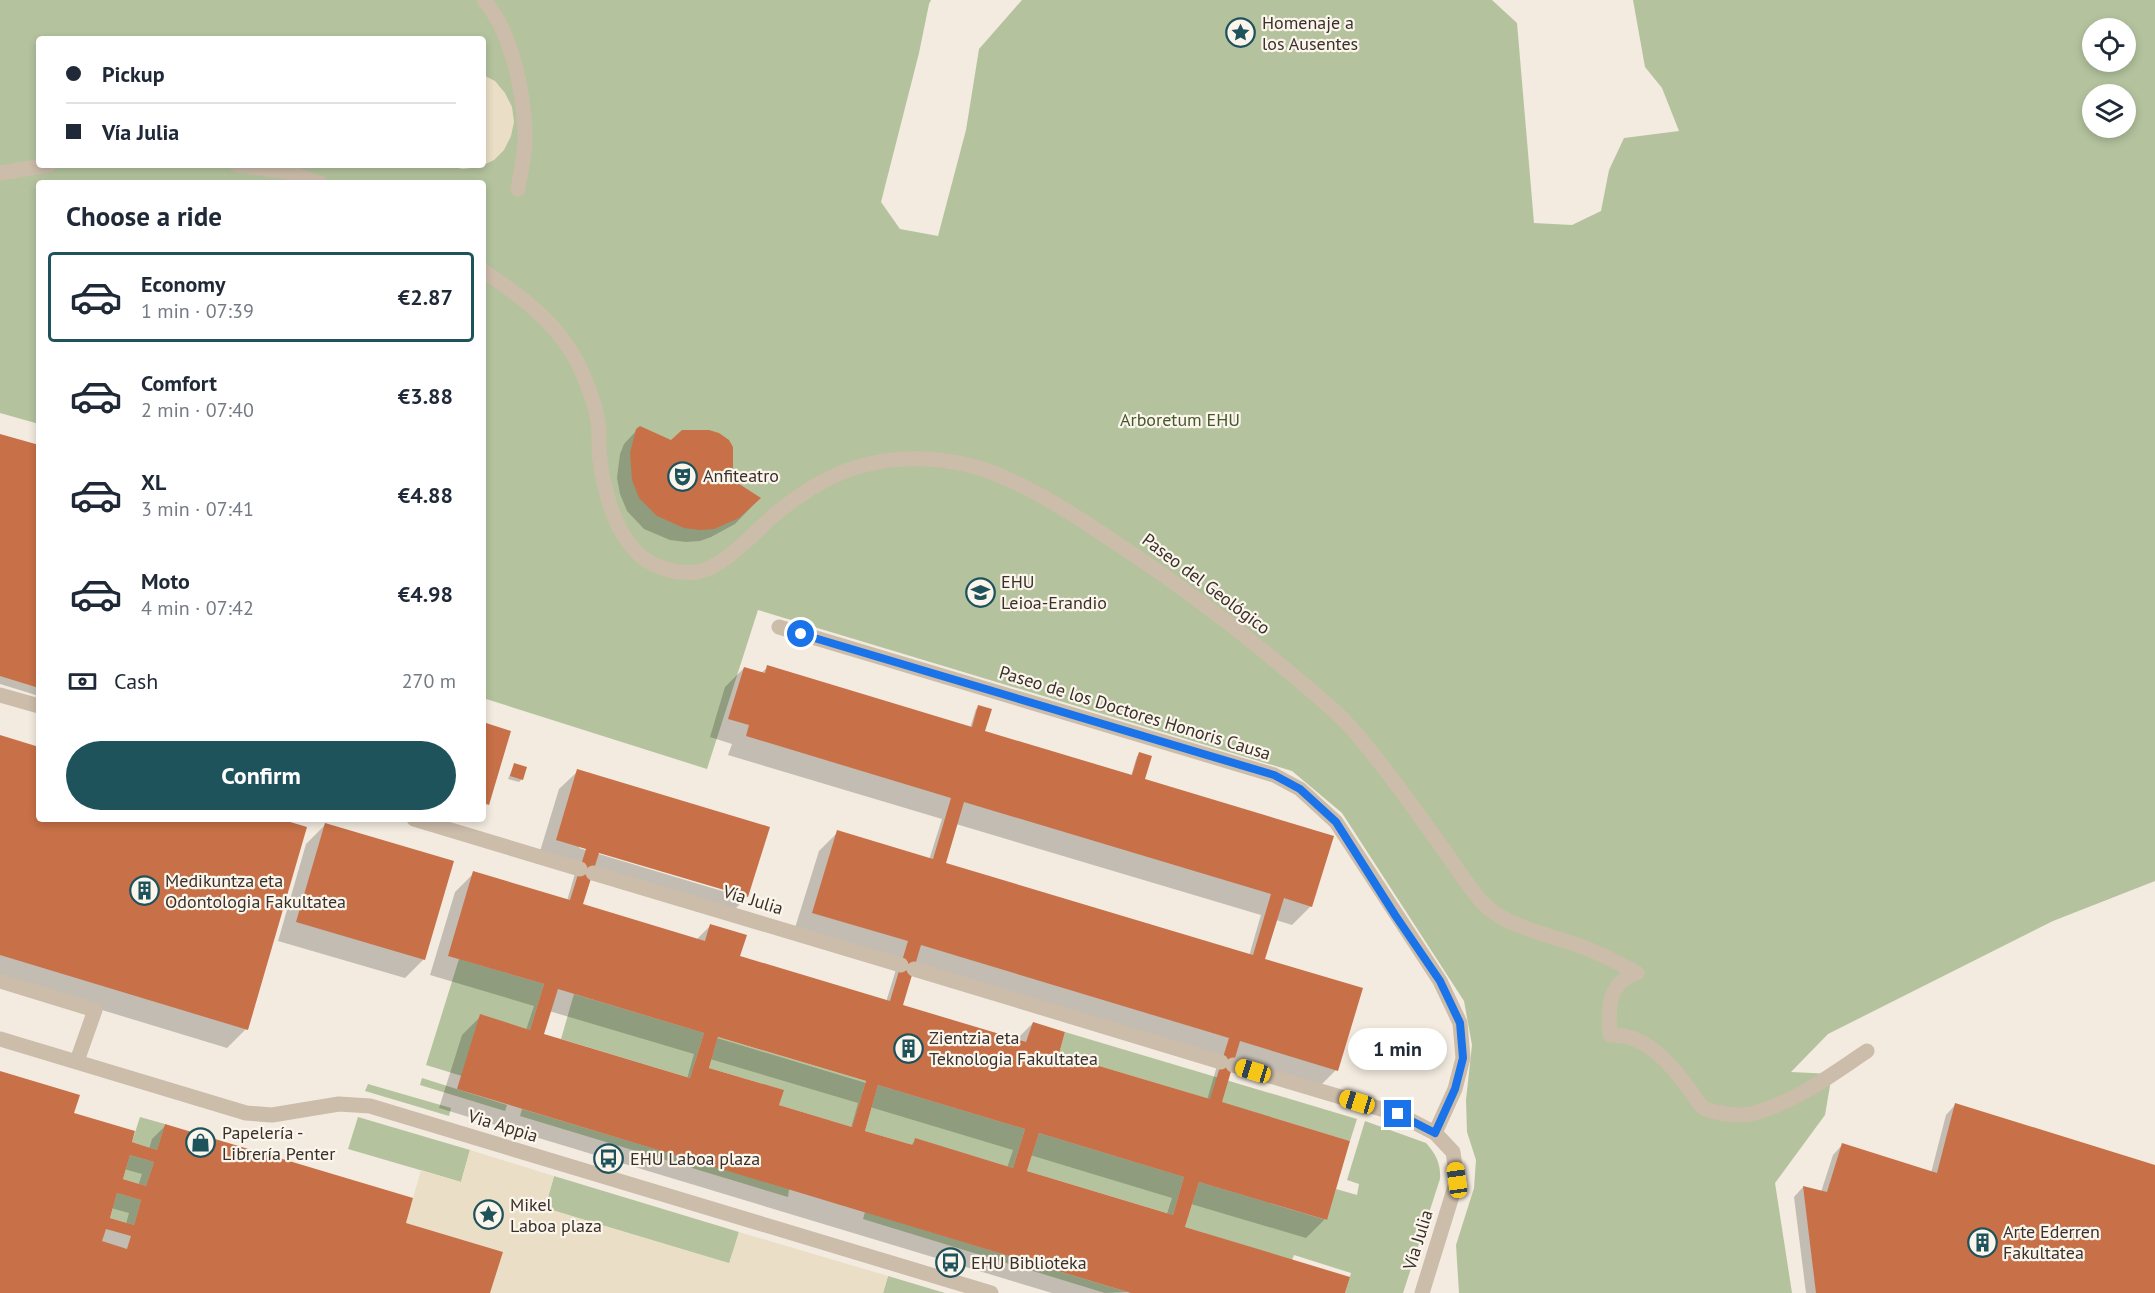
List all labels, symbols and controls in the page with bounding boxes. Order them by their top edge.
place label: Homenaje a los Ausentes [1262,11,1358,55]
place icon: Homenaje a los Ausentes [1225,17,1257,49]
map controls [2082,18,2136,138]
button: locate [2082,18,2136,72]
text: Pickup [102,60,165,88]
button: layers [2082,84,2136,138]
text: Vía Julia [102,118,179,146]
text: Choose a ride [66,199,222,233]
icon: car [69,270,123,324]
text: Economy [141,270,225,298]
text: €2.87 [398,283,453,311]
text: 1 min · 07:39 [141,298,254,324]
icon: car [69,369,123,423]
text: Comfort [141,369,217,397]
text: €3.88 [398,382,453,410]
text: 2 min · 07:40 [141,397,254,423]
park label: Arboretum EHU [1120,408,1240,431]
theatre icon: Anfiteatro [666,460,698,492]
place label: Anfiteatro [703,464,779,487]
icon: car [69,468,123,522]
text: XL [141,468,166,496]
text: €4.88 [398,481,453,509]
text: 3 min · 07:41 [141,496,254,522]
street label: Paseo del Geológico [1138,528,1275,639]
icon: car [69,567,123,621]
text: Moto [141,567,190,595]
place label: EHU Leioa-Erandio [1001,570,1107,614]
school or university icon: EHU Leioa-Erandio [964,576,996,608]
text: €4.98 [398,580,453,608]
text: 4 min · 07:42 [141,595,254,621]
route start [787,620,814,647]
street label: Paseo de los Doctores Honoris Causa [997,660,1274,765]
icon: cash [66,665,99,698]
text: Cash [114,667,158,695]
text: 270 m [402,668,456,694]
button: Confirm [66,741,456,810]
place label: Medikuntza eta Odontologia Fakultatea [165,869,346,913]
building icon: Medikuntza eta Odontologia Fakultatea [128,875,160,907]
street label: Vía Julia [719,879,786,920]
place label: Zientzia eta Teknologia Fakultatea [929,1026,1098,1070]
callout: 1 min [1348,1027,1448,1069]
building icon: Zientzia eta Teknologia Fakultatea [892,1032,924,1064]
text: 1 min [1373,1036,1422,1062]
car [1233,1057,1273,1085]
car [1337,1088,1377,1116]
route end [1384,1100,1411,1127]
street label: Via Appia [464,1104,541,1147]
place label: Papelería - Librería Penter [222,1121,335,1165]
shop icon: Papelería - Librería Penter [185,1127,217,1159]
bus stop icon: EHU Laboa plaza [593,1143,625,1175]
place label: EHU Laboa plaza [630,1147,760,1170]
car [1446,1161,1468,1199]
place label: Mikel Laboa plaza [510,1193,602,1237]
place icon: Mikel Laboa plaza [473,1199,505,1231]
street label: Vía Julia [1397,1207,1438,1274]
place label: Arte Ederren Fakultatea [2003,1220,2100,1264]
building icon: Arte Ederren Fakultatea [1966,1226,1998,1258]
bus stop icon: EHU Biblioteka [934,1247,966,1279]
place label: EHU Biblioteka [971,1251,1087,1274]

